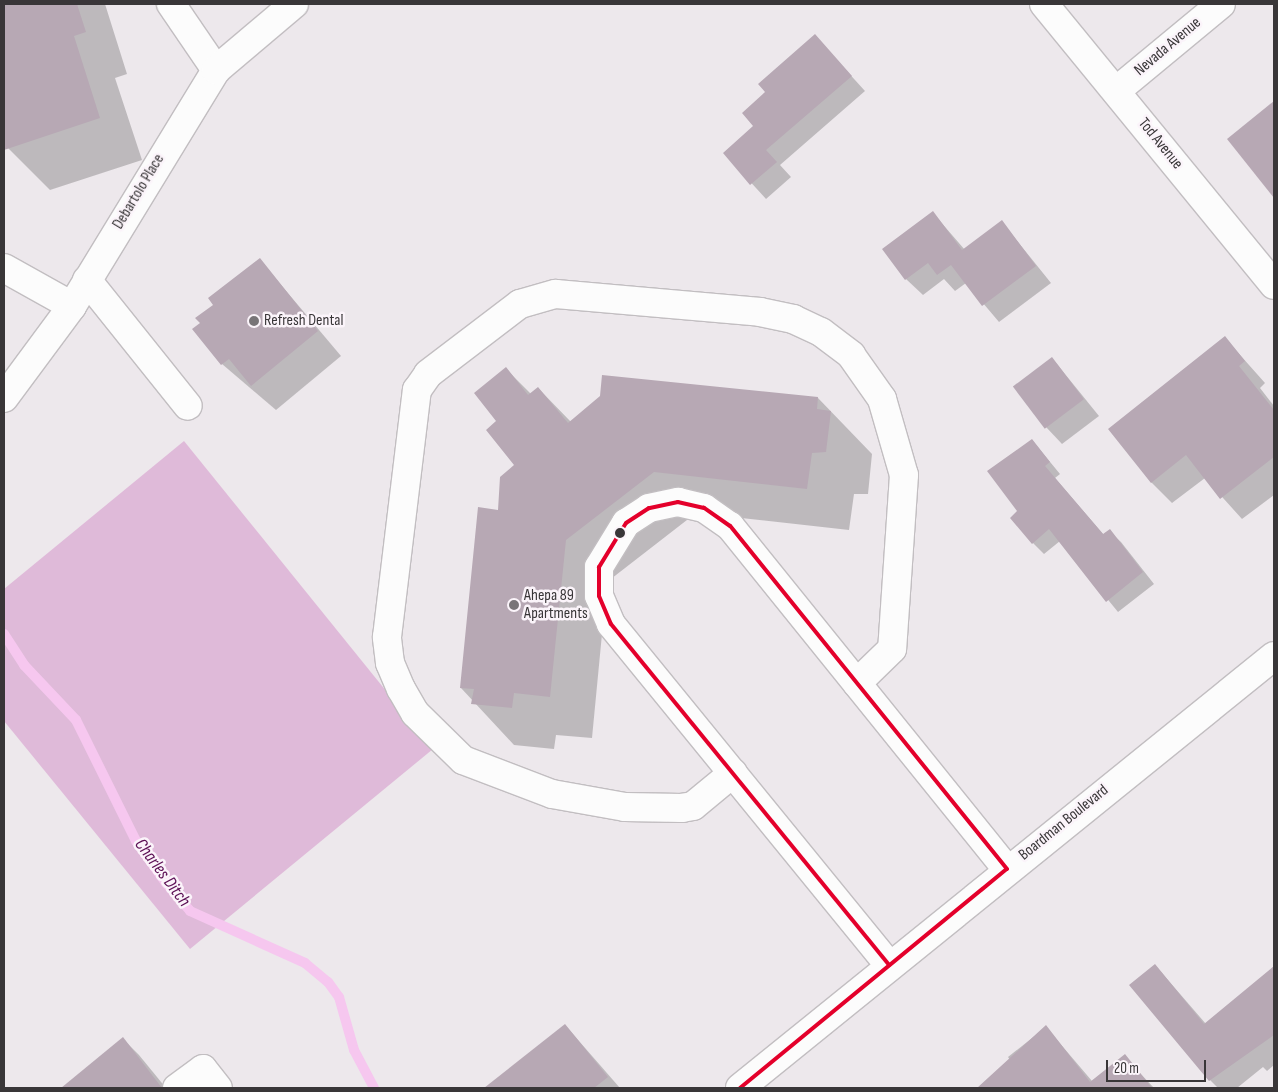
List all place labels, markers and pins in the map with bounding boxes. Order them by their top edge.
place label: Refresh Dental [264,311,343,331]
marker: Refresh Dental [248,315,260,327]
unlabelled marker [615,528,625,538]
place label: Ahepa 89 Apartments [524,586,588,624]
marker: Ahepa 89 Apartments [508,599,520,611]

